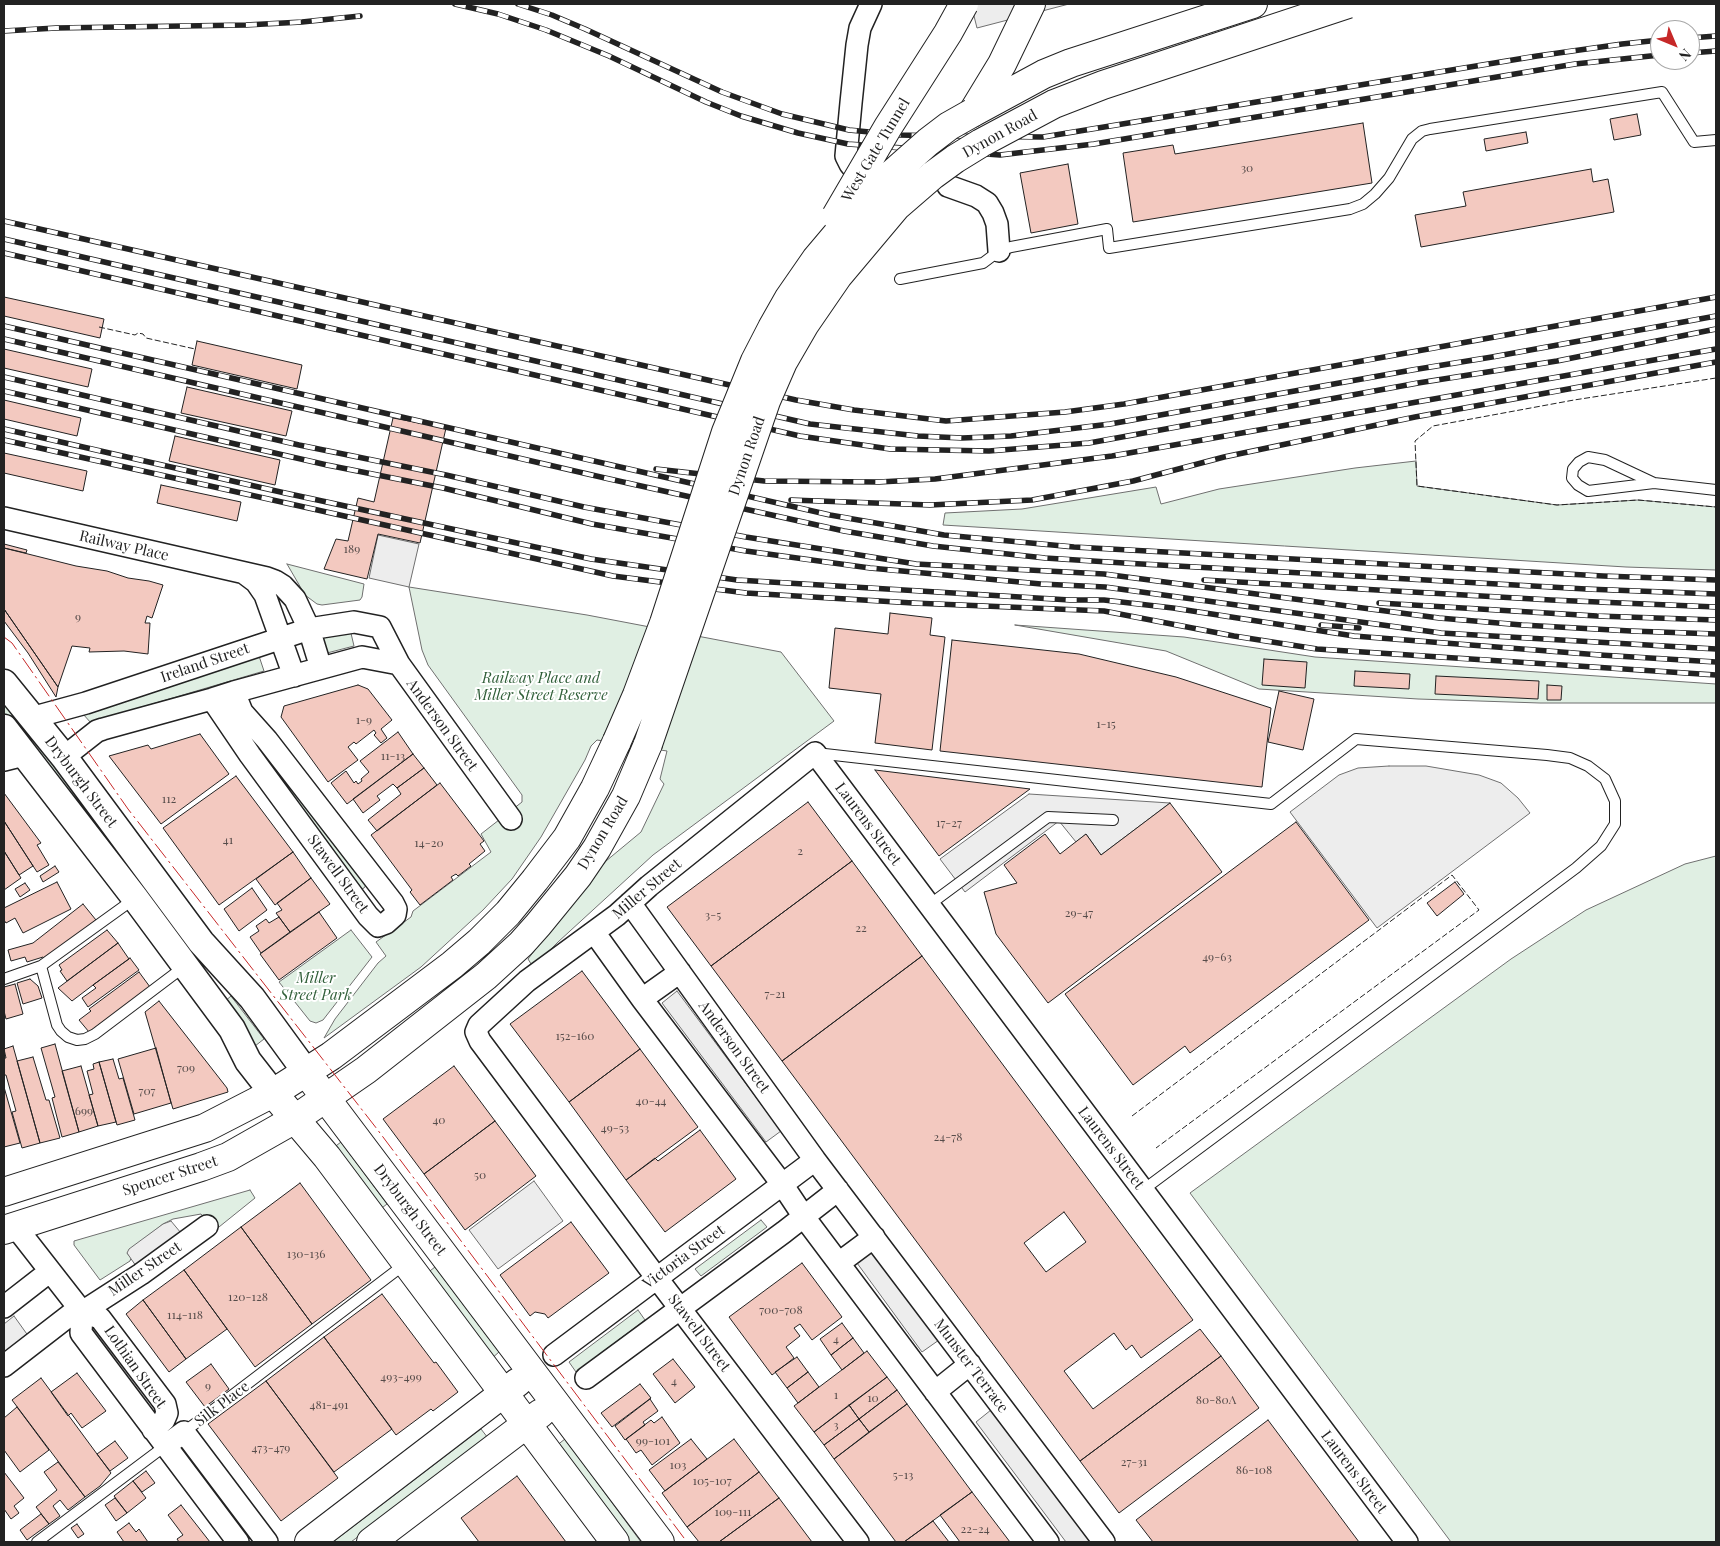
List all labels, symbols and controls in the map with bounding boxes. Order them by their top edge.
north arrow [1650,20,1700,70]
text: N [1675,45,1696,66]
street label: West Gate Tunnel [838,95,914,205]
street label: Dynon Road [960,106,1040,162]
house number: 30 [1241,161,1253,175]
street label: Dynon Road [725,414,769,498]
street label: Railway Place [78,527,170,565]
house number: 189 [344,542,360,556]
house number: 9 [75,610,81,624]
street label: Ireland Street [158,639,252,687]
park label: Railway Place and Miller Street Reserve [474,669,608,704]
street label: Anderson Street [403,676,481,774]
house number: 1-9 [356,713,372,727]
house number: 1-15 [1096,717,1116,731]
street label: Dryburgh Street [41,733,121,831]
house number: 11-13 [381,749,405,763]
street label: Laurens Street [831,779,905,869]
house number: 112 [162,792,176,806]
street label: Dynon Road [574,793,632,873]
house number: 17-27 [936,816,962,830]
street label: Stawell Street [304,831,372,917]
house number: 41 [223,833,233,847]
house number: 14-20 [414,836,444,850]
house number: 2 [797,844,803,858]
street label: Miller Street [609,855,685,923]
house number: 29-47 [1065,906,1093,920]
house number: 3-5 [705,908,721,922]
house number: 22 [855,921,867,935]
house number: 49-63 [1202,950,1232,964]
park label: Miller Street Park [280,969,352,1004]
house number: 7-21 [765,987,785,1001]
street label: Anderson Street [695,998,773,1096]
house number: 152-160 [556,1029,594,1043]
house number: 709 [177,1061,195,1075]
house number: 707 [139,1084,155,1098]
house number: 40-44 [636,1094,666,1108]
street label: Laurens Street [1074,1103,1148,1193]
house number: 699 [75,1104,93,1118]
house number: 40 [432,1113,446,1127]
house number: 49-53 [601,1121,629,1135]
house number: 24-78 [934,1130,962,1144]
street label: Spencer Street [120,1152,220,1200]
street label: Dryburgh Street [370,1161,450,1259]
house number: 50 [474,1168,486,1182]
street label: Victoria Street [640,1221,728,1293]
street label: Miller Street [105,1238,185,1300]
house number: 130-136 [287,1247,325,1261]
house number: 120-128 [228,1290,268,1304]
street label: Stawell Street [664,1291,734,1375]
house number: 700-708 [759,1303,803,1317]
house number: 114-118 [167,1308,203,1322]
street label: Munster Terrace [930,1316,1012,1416]
street label: Lothian Street [100,1323,170,1411]
house number: 4 [833,1332,839,1346]
house number: 493-499 [380,1370,422,1384]
house number: 4 [671,1374,677,1388]
street label: Silk Place [191,1378,253,1430]
house number: 9 [205,1379,211,1393]
house number: 1 [834,1388,838,1402]
house number: 10 [867,1391,879,1405]
house number: 80-80A [1196,1393,1236,1407]
house number: 481-491 [310,1398,348,1412]
house number: 3 [833,1418,839,1432]
street label: Laurens Street [1317,1427,1391,1517]
house number: 99-101 [636,1434,670,1448]
house number: 473-479 [252,1441,290,1455]
house number: 27-31 [1121,1455,1147,1469]
house number: 103 [669,1458,687,1472]
house number: 86-108 [1236,1463,1272,1477]
house number: 5-13 [893,1468,913,1482]
house number: 105-107 [692,1474,732,1488]
house number: 109-111 [714,1505,752,1519]
house number: 22-24 [960,1522,990,1536]

